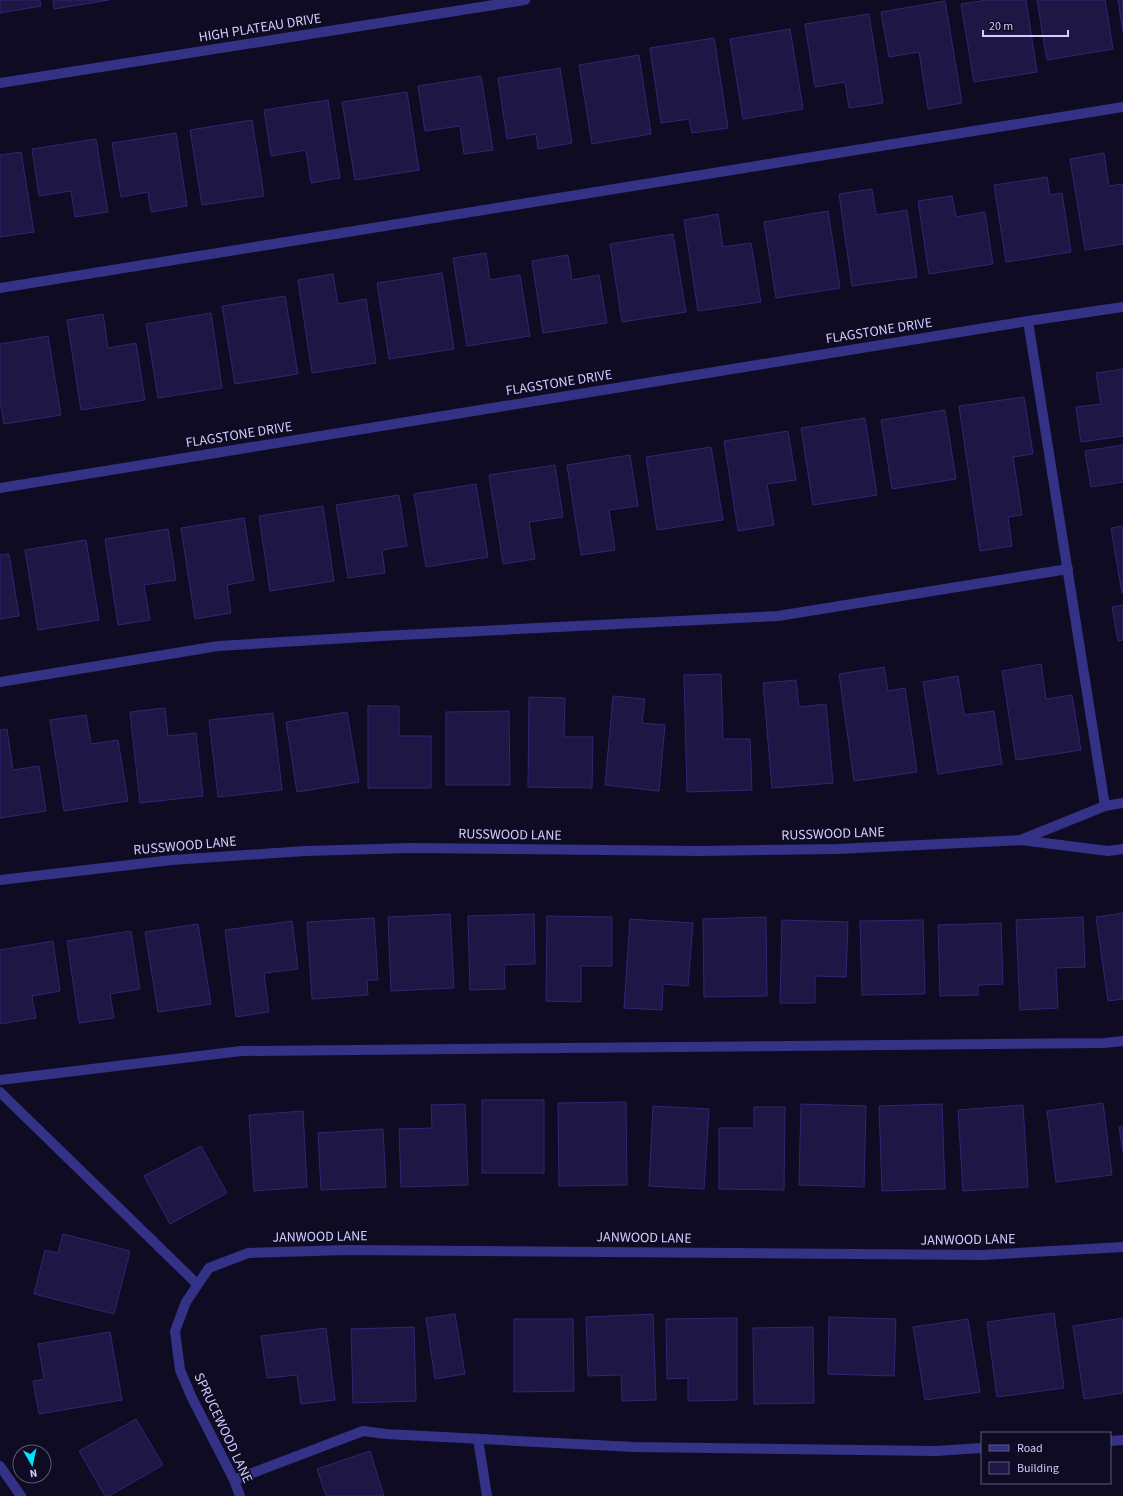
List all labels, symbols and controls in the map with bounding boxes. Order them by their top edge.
street label: HIGH PLATEAU DRIVE [197,8,323,48]
scale bar [983,12,1068,38]
text: 20 m [989,18,1013,35]
street label: FLAGSTONE DRIVE [824,313,934,349]
street label: FLAGSTONE DRIVE [504,365,614,401]
street label: FLAGSTONE DRIVE [184,417,294,453]
street label: RUSSWOOD LANE [781,822,885,846]
street label: RUSSWOOD LANE [458,824,562,846]
street label: RUSSWOOD LANE [133,832,237,860]
street label: JANWOOD LANE [272,1226,368,1248]
street label: JANWOOD LANE [596,1227,692,1249]
street label: JANWOOD LANE [920,1229,1016,1251]
street label: SPRUCEWOOD LANE [189,1370,257,1486]
legend [981,1432,1111,1484]
text: Road [1017,1440,1043,1457]
north arrow [12,1444,52,1484]
text: Building [1017,1460,1059,1477]
text: N [29,1465,38,1481]

